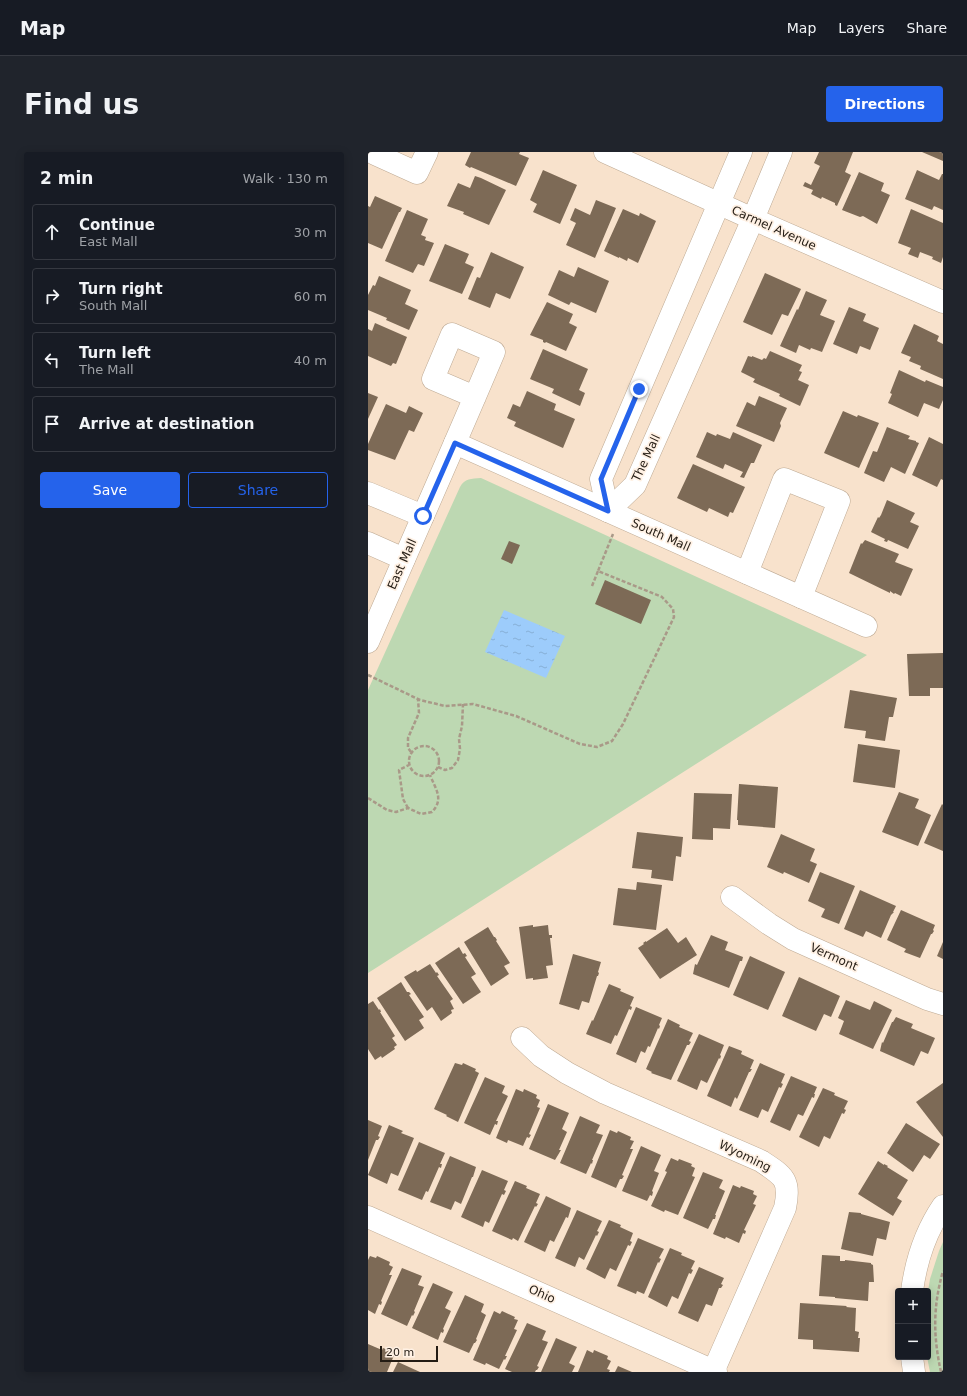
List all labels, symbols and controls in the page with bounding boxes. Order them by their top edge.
text: Map [20,17,65,39]
text: Map [787,20,816,36]
text: Layers [838,20,885,36]
text: Share [907,20,947,36]
button: Directions [826,86,943,122]
text: Find us [24,88,139,121]
text: 2 min [40,168,93,188]
text: Walk · 130 m [243,171,328,186]
street label: Carmel Avenue [729,203,819,253]
text: Continue [79,216,155,234]
icon: ahead [41,221,63,243]
text: 30 m [294,225,327,240]
text: East Mall [79,234,138,249]
text: Turn right [79,280,163,298]
icon: right [41,285,63,307]
text: 60 m [294,289,327,304]
text: South Mall [79,298,147,313]
text: Turn left [79,344,151,362]
icon: left [41,349,63,371]
text: 40 m [294,353,327,368]
text: The Mall [79,362,134,377]
route end [630,380,648,398]
icon: arrive [41,413,63,435]
text: Arrive at destination [79,415,254,433]
street label: The Mall [629,432,663,485]
button: Save [40,472,180,508]
button: Share [188,472,328,508]
route start [414,507,432,525]
street label: South Mall [629,516,693,554]
street label: East Mall [385,536,419,592]
street label: Vermont [808,940,860,974]
street label: Wyoming [717,1137,773,1175]
street label: Ohio [526,1282,558,1306]
map controls [895,1288,931,1360]
button: + [895,1288,931,1324]
button: − [895,1324,931,1360]
scale bar [380,1344,438,1363]
text: 20 m [386,1346,414,1359]

